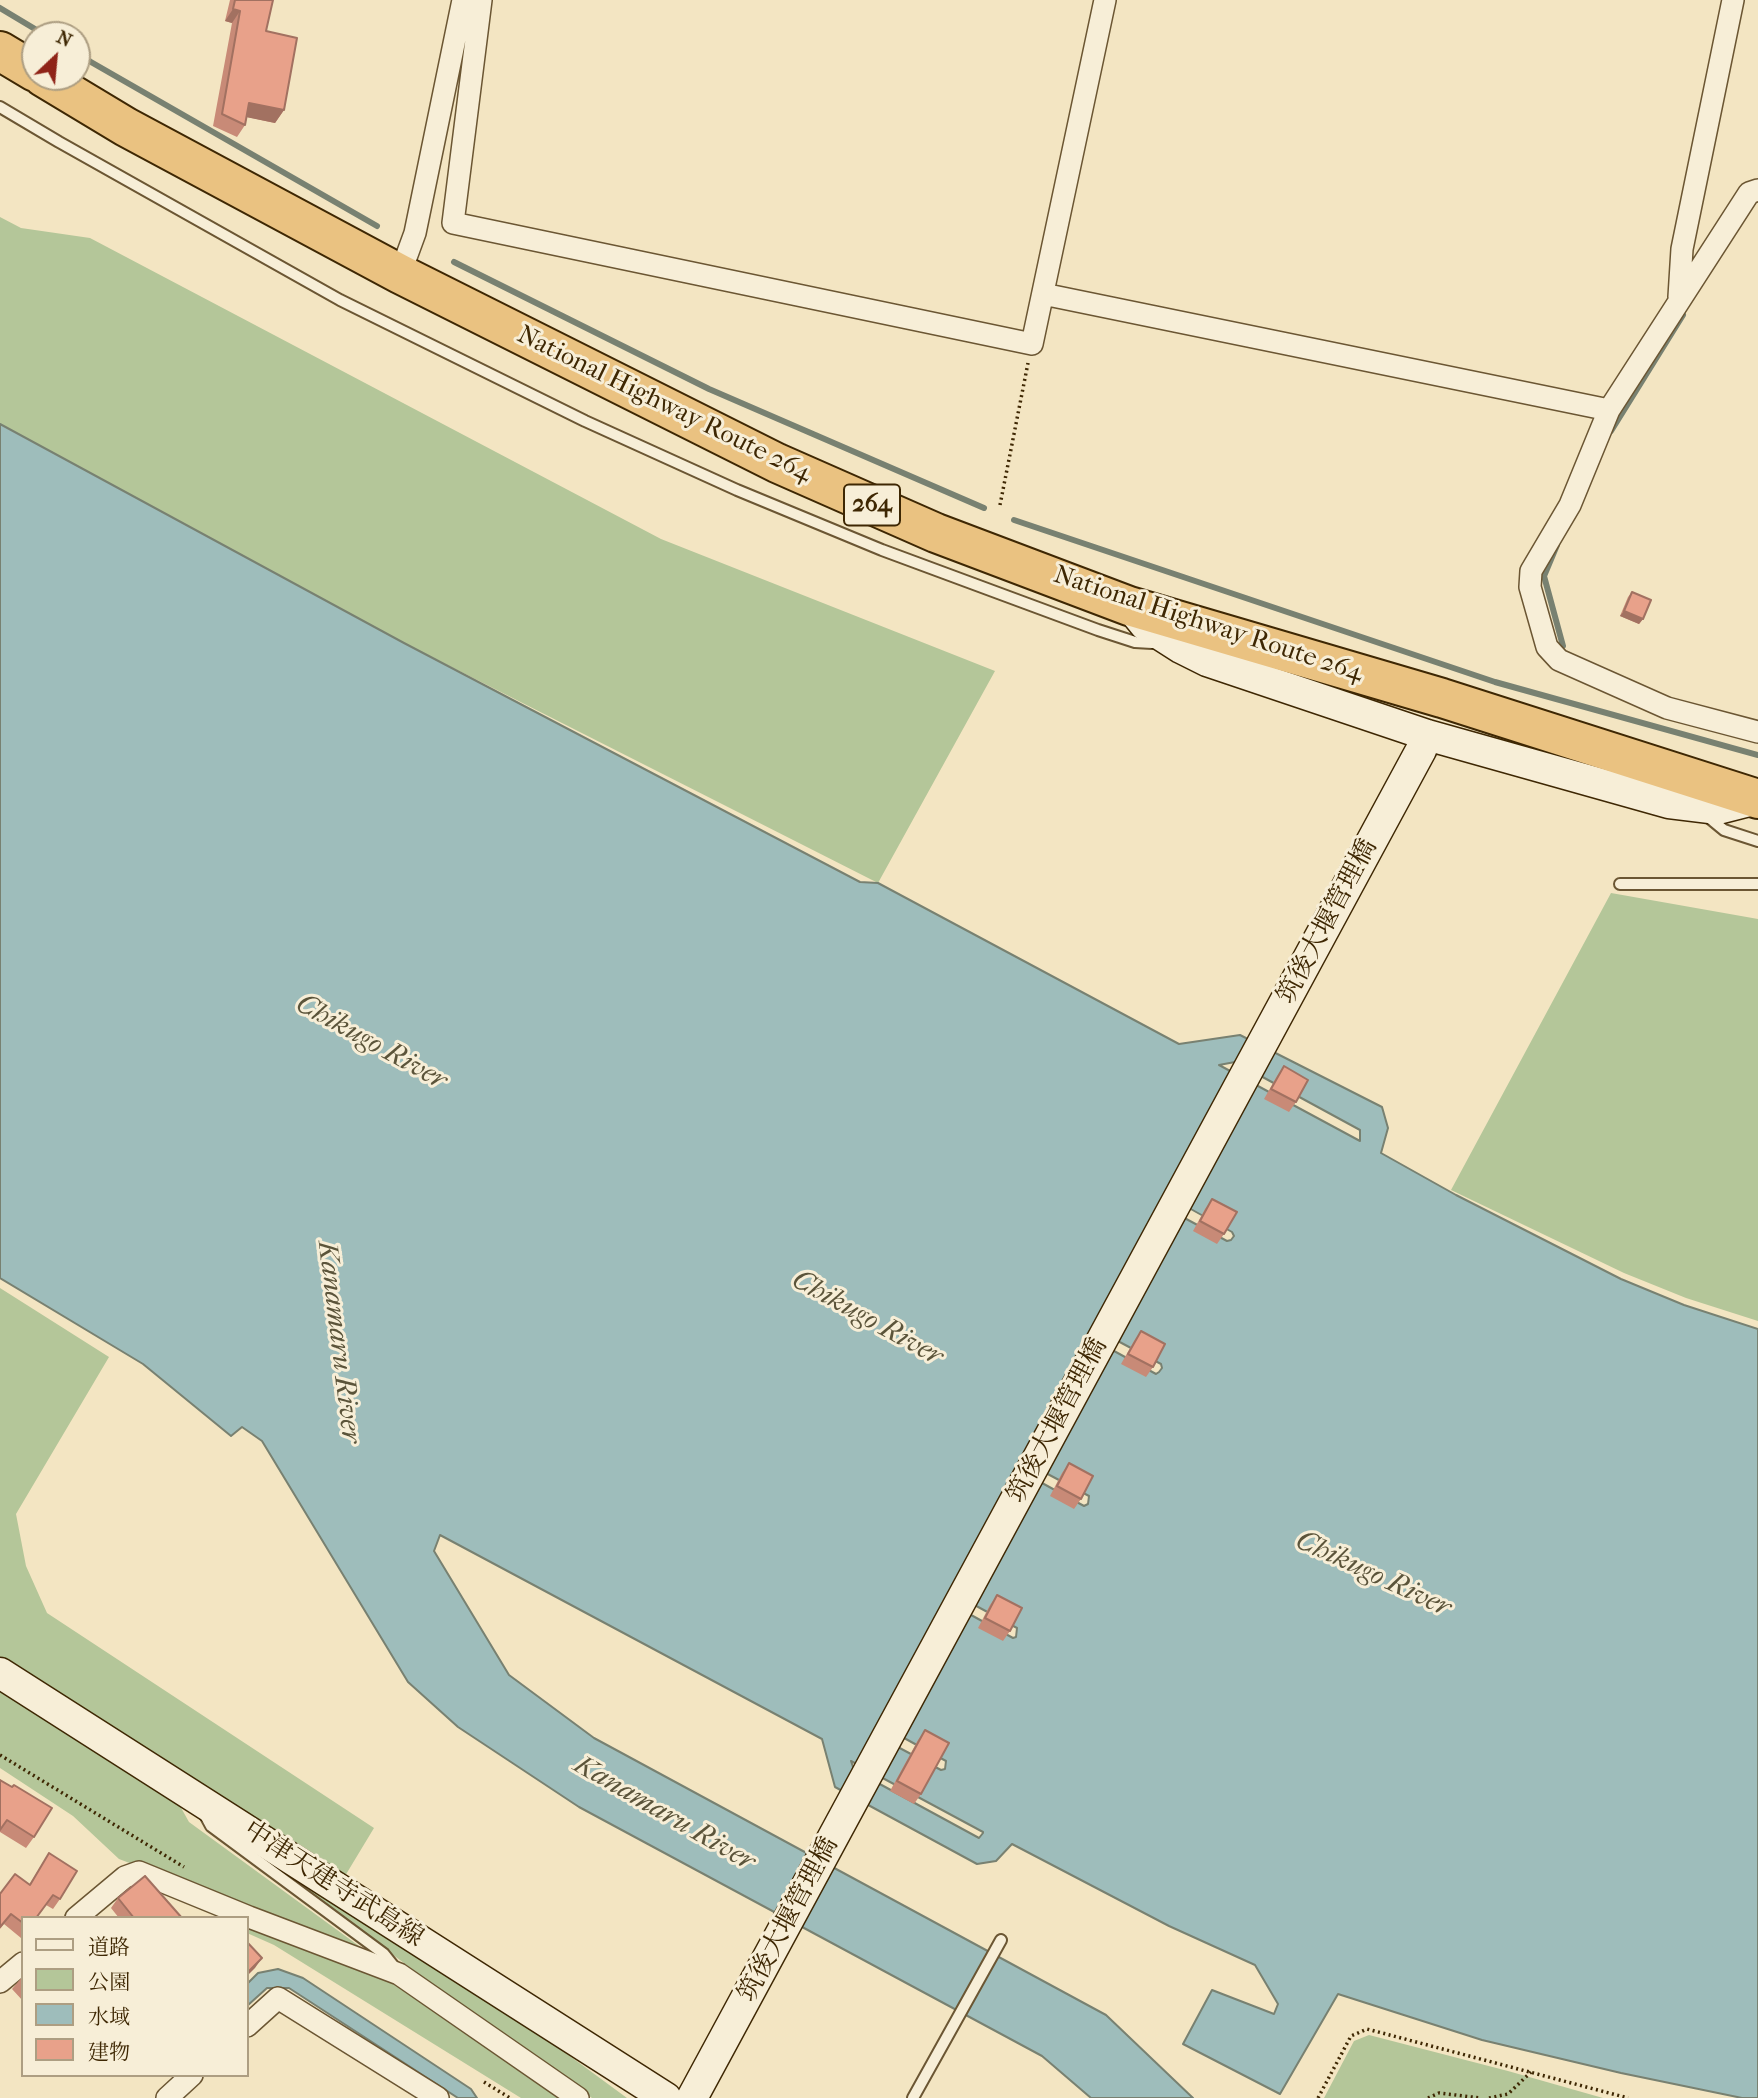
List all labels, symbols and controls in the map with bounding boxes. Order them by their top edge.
north arrow [21,21,91,91]
text: N [53,26,76,52]
street label: National Highway Route 264 [512,320,816,490]
road number: 264 [844,484,900,526]
street label: National Highway Route 264 [1049,560,1367,690]
street label: 筑後大堰管理橋 [1272,834,1384,1010]
water label: Chikugo River [290,988,452,1098]
water label: Kanamaru River [309,1239,367,1445]
water label: Chikugo River [786,1264,948,1374]
street label: 筑後大堰管理橋 [1002,1333,1114,1509]
water label: Chikugo River [1290,1524,1456,1626]
water label: Kanamaru River [568,1749,760,1879]
street label: 中津天建寺武島線 [237,1815,429,1955]
street label: 筑後大堰管理橋 [733,1832,845,2008]
legend [21,1916,248,2077]
text: 道路 [88,1935,130,1959]
text: 公園 [88,1970,130,1994]
text: 水域 [88,2005,130,2029]
text: 建物 [88,2040,130,2064]

